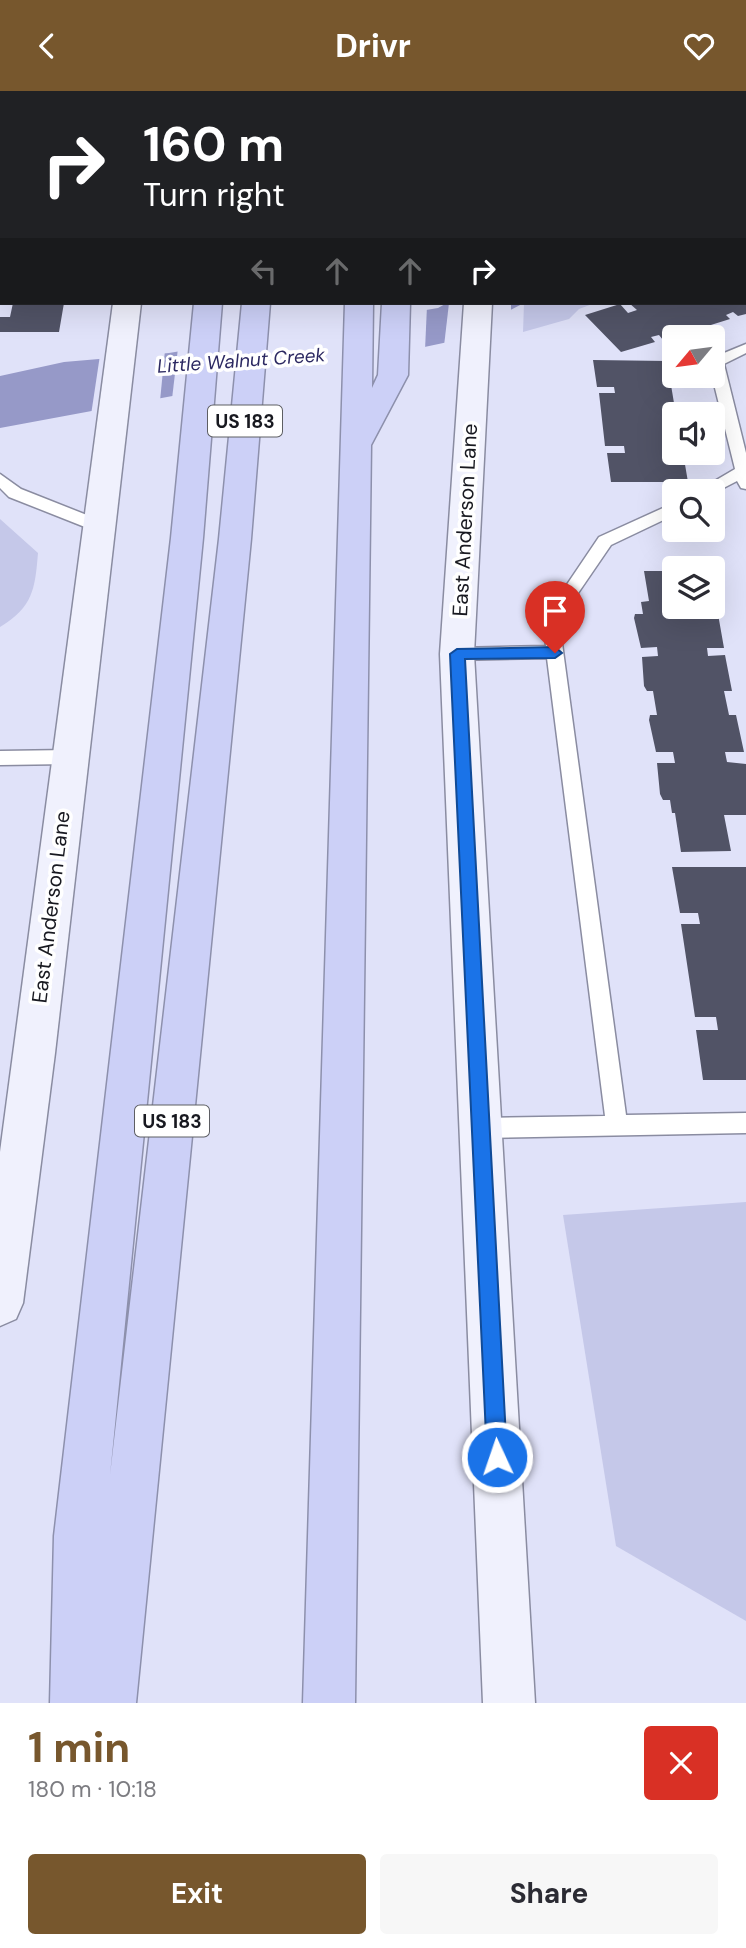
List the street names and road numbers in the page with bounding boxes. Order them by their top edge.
road number: US 183 [208,405,282,437]
street label: East Anderson Lane [446,423,484,617]
street label: East Anderson Lane [25,809,77,1005]
road number: US 183 [135,1105,209,1137]

